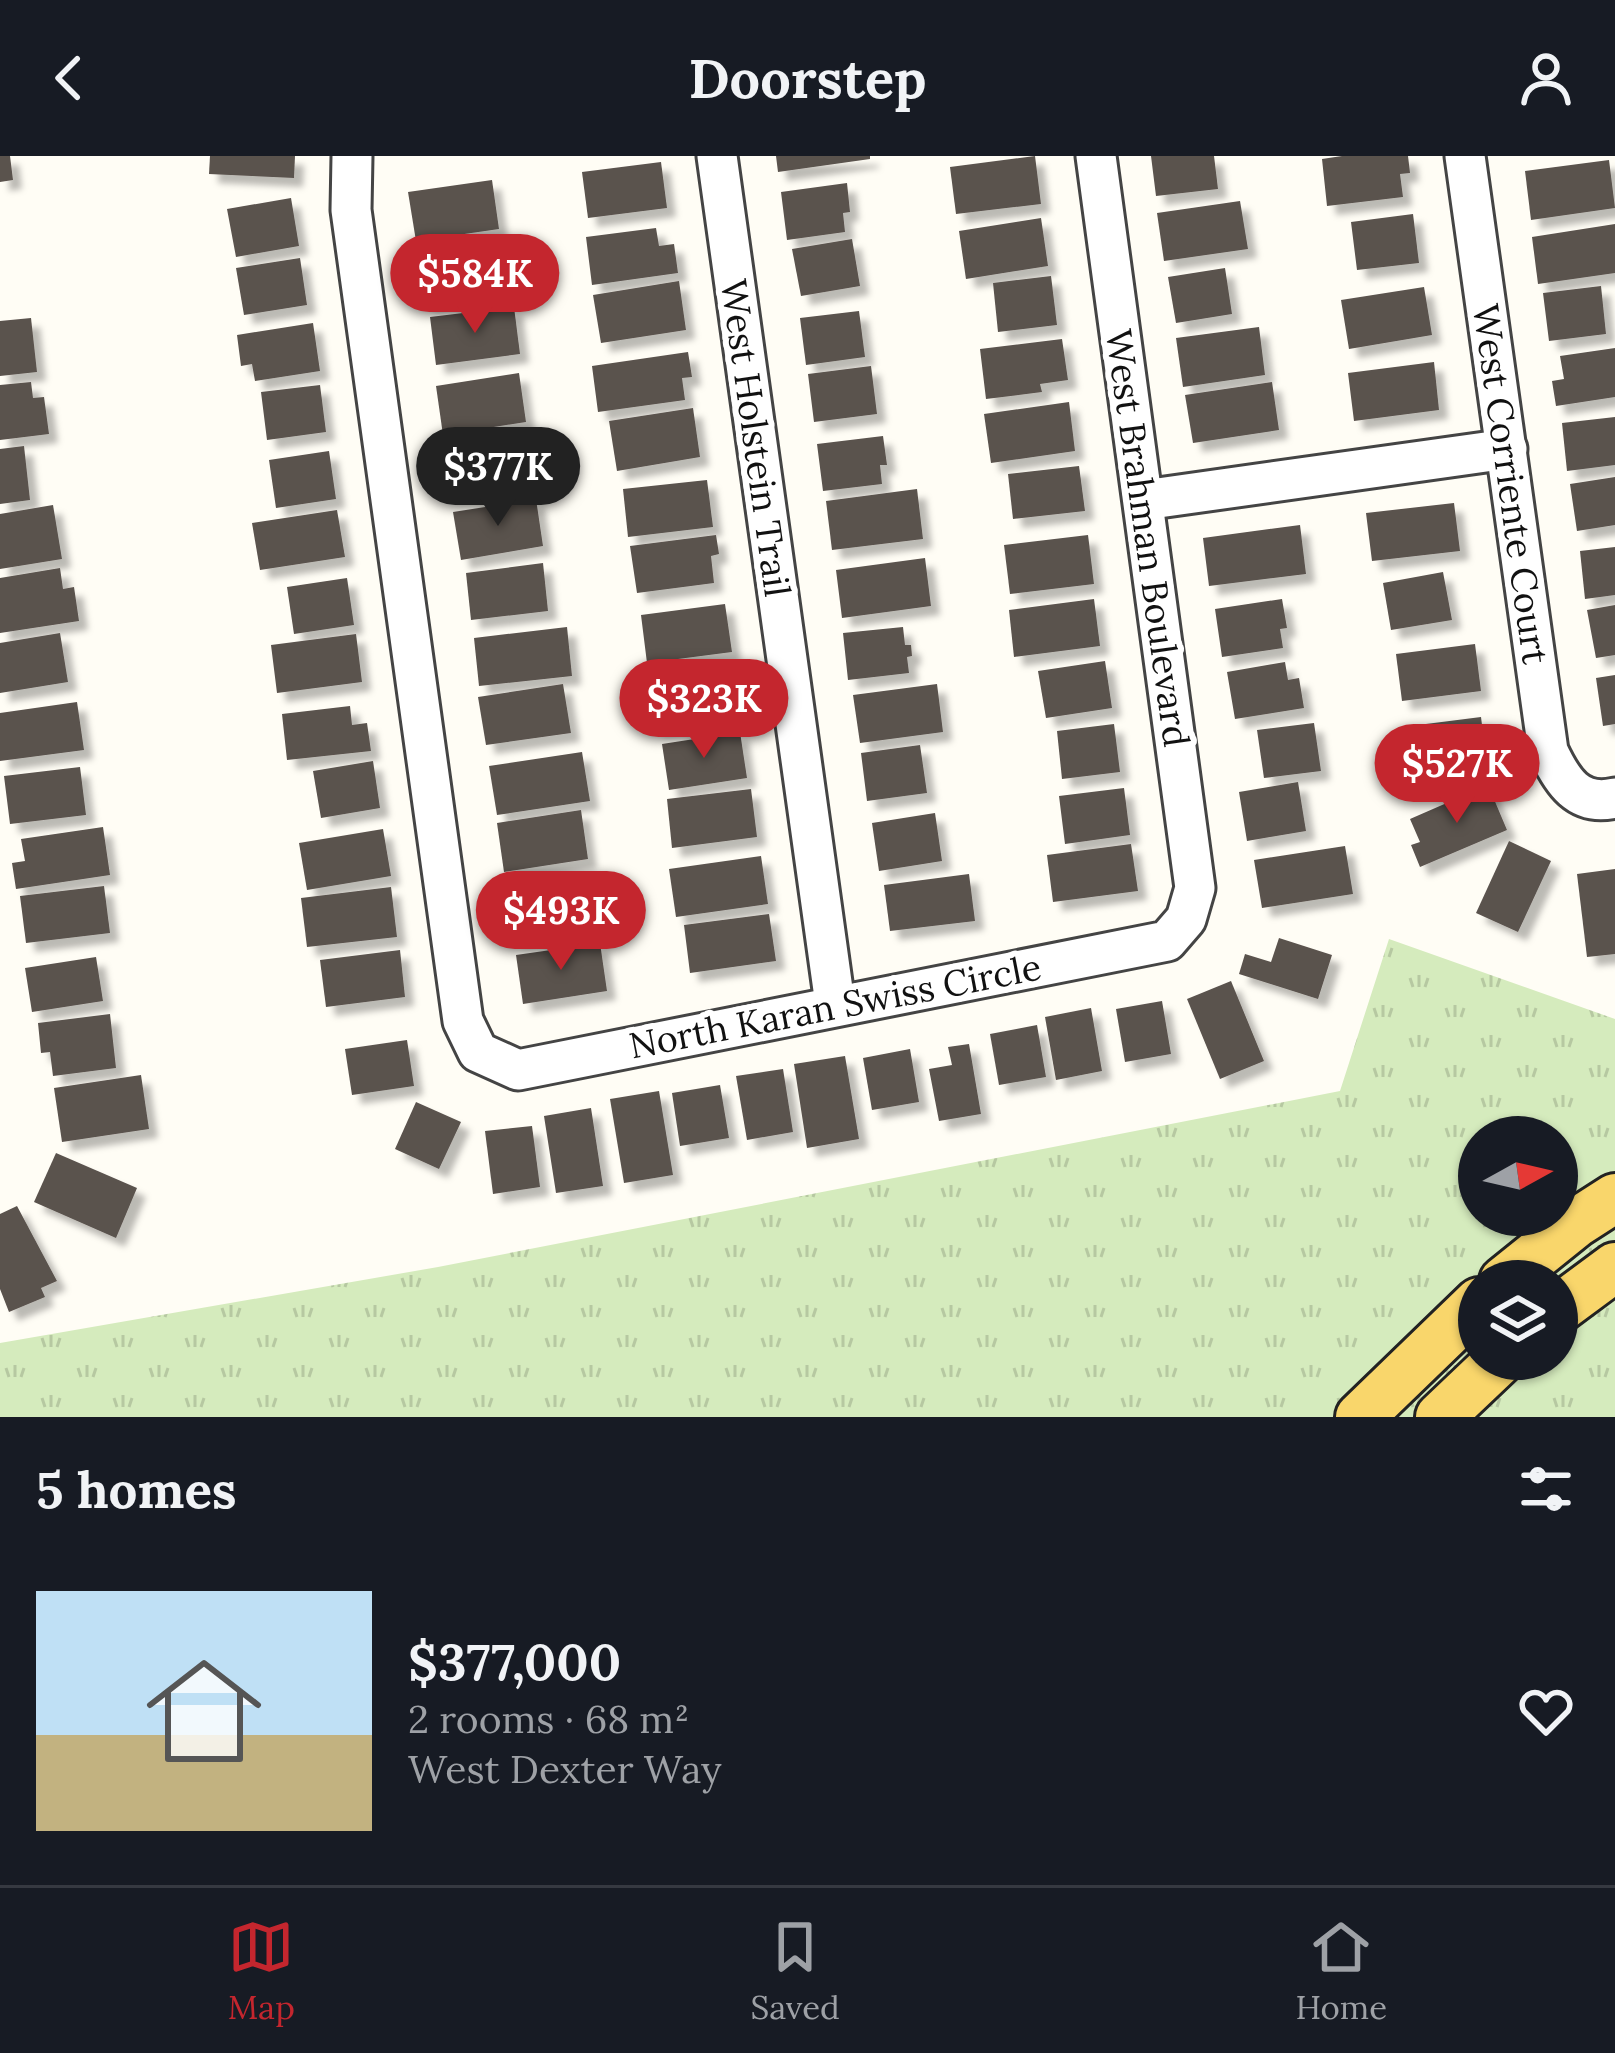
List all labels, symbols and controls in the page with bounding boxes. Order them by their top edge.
text: Doorstep [689,44,926,113]
icon: back [36,45,102,111]
icon: person [1513,45,1579,111]
pin: $584K [391,234,559,336]
text: $584K [417,248,533,298]
street label: West Holstein Trail [711,276,801,600]
street label: West Corriente Court [1463,301,1559,667]
street label: West Brahman Boulevard [1096,326,1200,750]
pin: $377K [414,427,582,529]
text: $377K [443,441,553,491]
pin: $323K [620,659,788,761]
text: $323K [646,673,762,723]
pin: $527K [1373,724,1541,826]
text: $527K [1402,738,1512,788]
pin: $493K [477,871,645,973]
text: $493K [503,885,619,935]
street label: North Karan Swiss Circle [625,944,1045,1068]
north arrow [1458,1116,1578,1236]
map controls [1458,1116,1578,1380]
button: layers [1458,1260,1578,1380]
icon: filters [1513,1456,1579,1522]
text: 5 homes [36,1457,237,1522]
text: $377,000 [408,1629,621,1694]
icon: home [132,1639,276,1783]
icon: heart [1513,1678,1579,1744]
text: 2 rooms · 68 m² [408,1694,689,1744]
text: West Dexter Way [408,1744,721,1794]
tab: Map [228,1914,295,2028]
tab: Saved [750,1914,840,2028]
tab: Home [1295,1914,1387,2028]

